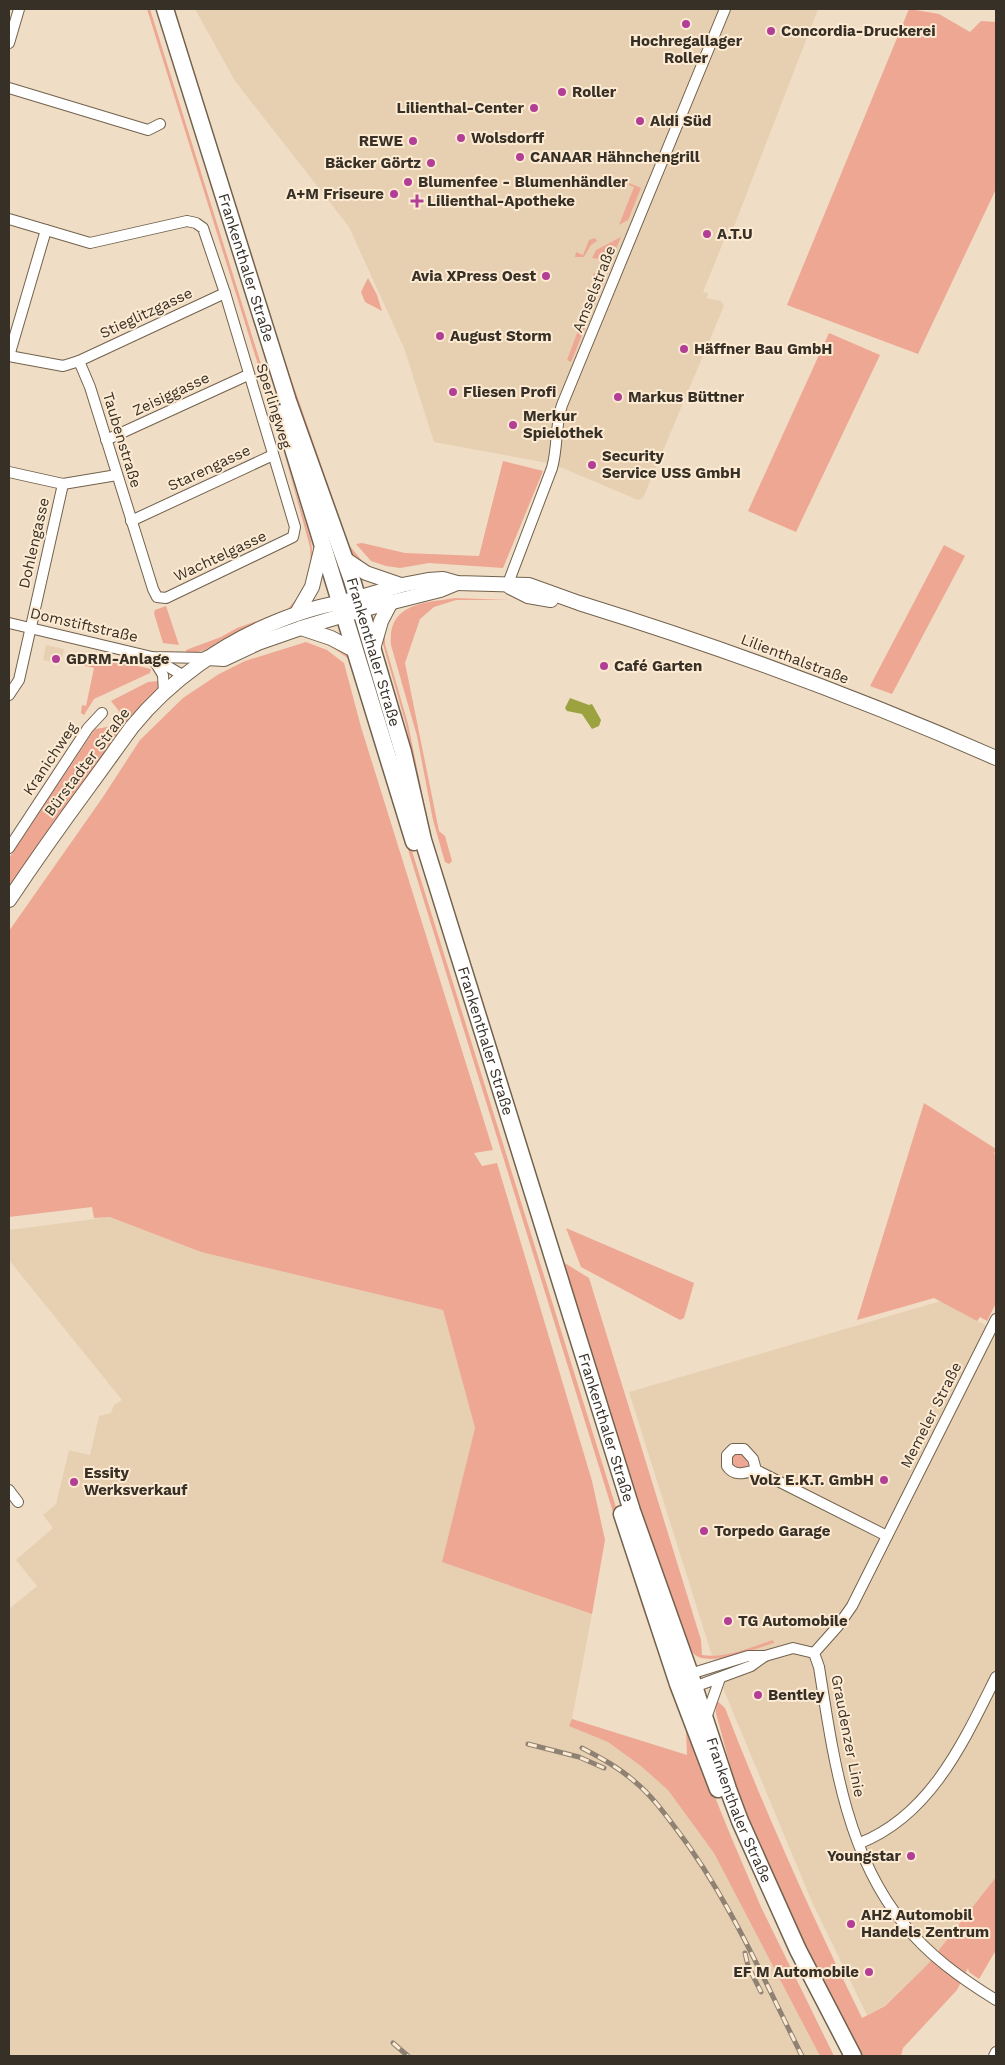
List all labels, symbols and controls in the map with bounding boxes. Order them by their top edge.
marker: Hochregallager Roller [680,18,692,30]
place label: Concordia-Druckerei [781,22,936,40]
marker: Concordia-Druckerei [765,25,777,37]
place label: Hochregallager Roller [630,32,743,67]
place label: Roller [572,83,617,101]
marker: Roller [556,86,568,98]
place label: Lilienthal-Center [397,99,525,117]
marker: Lilienthal-Center [528,102,540,114]
place label: Aldi Süd [650,112,711,130]
marker: Aldi Süd [634,115,646,127]
place label: Wolsdorff [471,129,545,147]
place label: REWE [359,132,403,150]
marker: Wolsdorff [455,132,467,144]
marker: REWE [407,135,419,147]
place label: CANAAR Hähnchengrill [530,148,700,166]
marker: CANAAR Hähnchengrill [514,151,526,163]
place label: Bäcker Görtz [325,154,421,172]
marker: Bäcker Görtz [425,157,437,169]
place label: Blumenfee - Blumenhändler [418,173,628,191]
marker: Blumenfee - Blumenhändler [402,176,414,188]
place label: A+M Friseure [286,185,384,203]
marker: A+M Friseure [388,188,400,200]
street label: Frankenthaler Straße [214,191,278,344]
place label: Lilienthal-Apotheke [427,192,575,210]
marker: Lilienthal-Apotheke [411,195,423,207]
place label: A.T.U [717,225,753,243]
marker: A.T.U [701,228,713,240]
street label: Amselstraße [568,243,620,335]
place label: Avia XPress Oest [411,267,536,285]
marker: Avia XPress Oest [540,270,552,282]
street label: Stieglitzgasse [97,284,195,342]
place label: August Storm [450,327,552,345]
marker: August Storm [434,330,446,342]
place label: Häffner Bau GmbH [694,340,832,358]
marker: Häffner Bau GmbH [678,343,690,355]
street label: Sperlingweg [252,361,296,451]
street label: Zeisiggasse [130,368,212,420]
place label: Fliesen Profi [463,383,556,401]
marker: Fliesen Profi [447,386,459,398]
place label: Markus Büttner [628,388,745,406]
street label: Taubenstraße [99,390,145,490]
marker: Markus Büttner [612,391,624,403]
place label: Merkur Spielothek [523,407,604,442]
marker: Merkur Spielothek [507,419,519,431]
street label: Starengasse [165,441,253,495]
place label: Security Service USS GmbH [602,447,741,482]
marker: Security Service USS GmbH [586,459,598,471]
street label: Dohlengasse [15,496,53,590]
street label: Wachtelgasse [171,527,269,585]
street label: Frankenthaler Straße [343,575,404,729]
street label: Domstiftstraße [28,604,140,646]
street label: Lilienthalstraße [738,630,852,688]
place label: GDRM-Anlage [66,650,170,668]
marker: GDRM-Anlage [50,653,62,665]
place label: Café Garten [614,657,702,675]
marker: Café Garten [598,660,610,672]
street label: Bürstadter Straße [40,704,134,820]
street label: Kranichweg [19,719,81,799]
street label: Frankenthaler Straße [454,964,517,1118]
street label: Frankenthaler Straße [574,1351,638,1504]
street label: Memeler Straße [897,1359,965,1471]
place label: Essity Werksverkauf [84,1464,188,1499]
place label: Volz E.K.T. GmbH [750,1471,874,1489]
marker: Volz E.K.T. GmbH [878,1474,890,1486]
marker: Essity Werksverkauf [68,1476,80,1488]
place label: Torpedo Garage [714,1522,831,1540]
marker: Torpedo Garage [698,1525,710,1537]
place label: TG Automobile [738,1612,848,1630]
marker: TG Automobile [722,1615,734,1627]
street label: Graudenzer Linie [827,1673,869,1799]
place label: Bentley [768,1686,825,1704]
marker: Bentley [752,1689,764,1701]
street label: Frankenthaler Straße [703,1735,776,1886]
place label: Youngstar [827,1847,902,1865]
marker: Youngstar [905,1850,917,1862]
place label: AHZ Automobil Handels Zentrum [861,1906,989,1941]
marker: AHZ Automobil Handels Zentrum [845,1918,857,1930]
place label: EF M Automobile [733,1963,859,1981]
marker: EF M Automobile [863,1966,875,1978]

